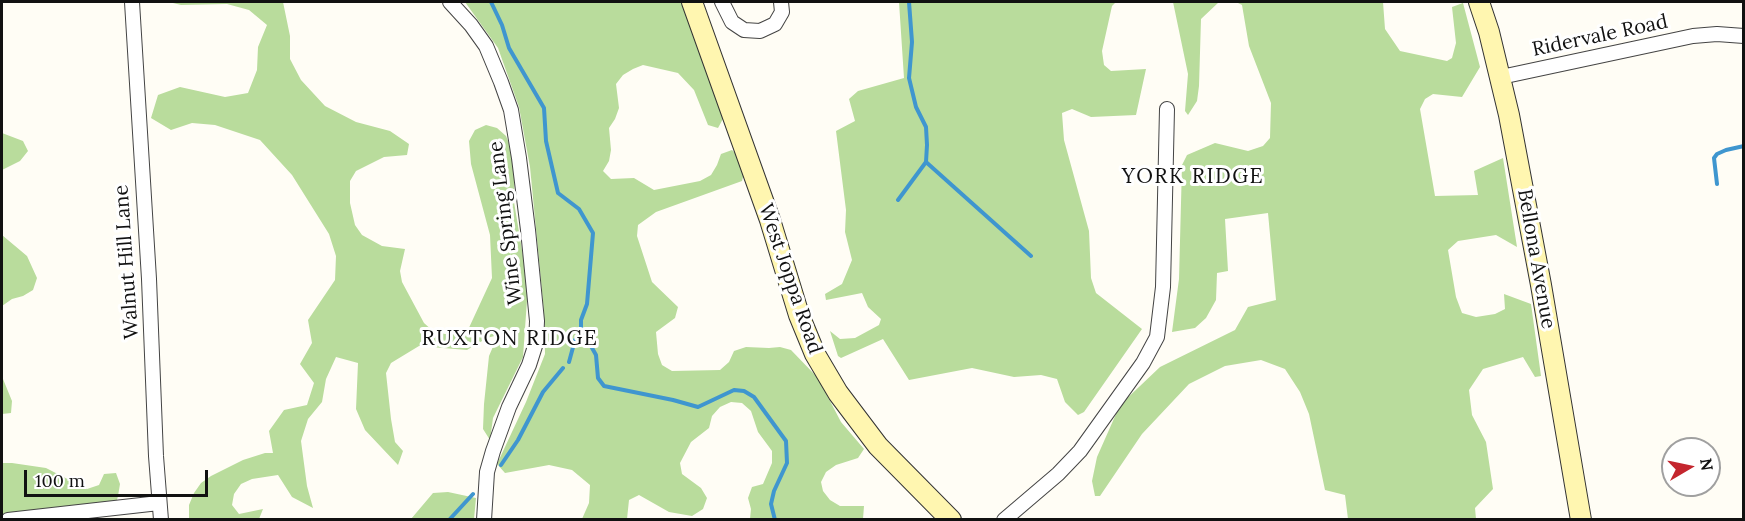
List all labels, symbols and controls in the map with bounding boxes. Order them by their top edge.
street label: Ridervale Road [1530,10,1670,62]
street label: Wine Spring Lane [484,140,528,306]
district label: YORK RIDGE [1122,164,1264,190]
street label: Walnut Hill Lane [110,184,144,340]
street label: Bellona Avenue [1512,187,1560,331]
street label: West Joppa Road [753,201,827,357]
district label: RUXTON RIDGE [422,326,598,352]
north arrow [1661,437,1721,497]
text: N [1696,457,1718,472]
scale bar [27,458,212,496]
text: 100 m [35,469,85,492]

